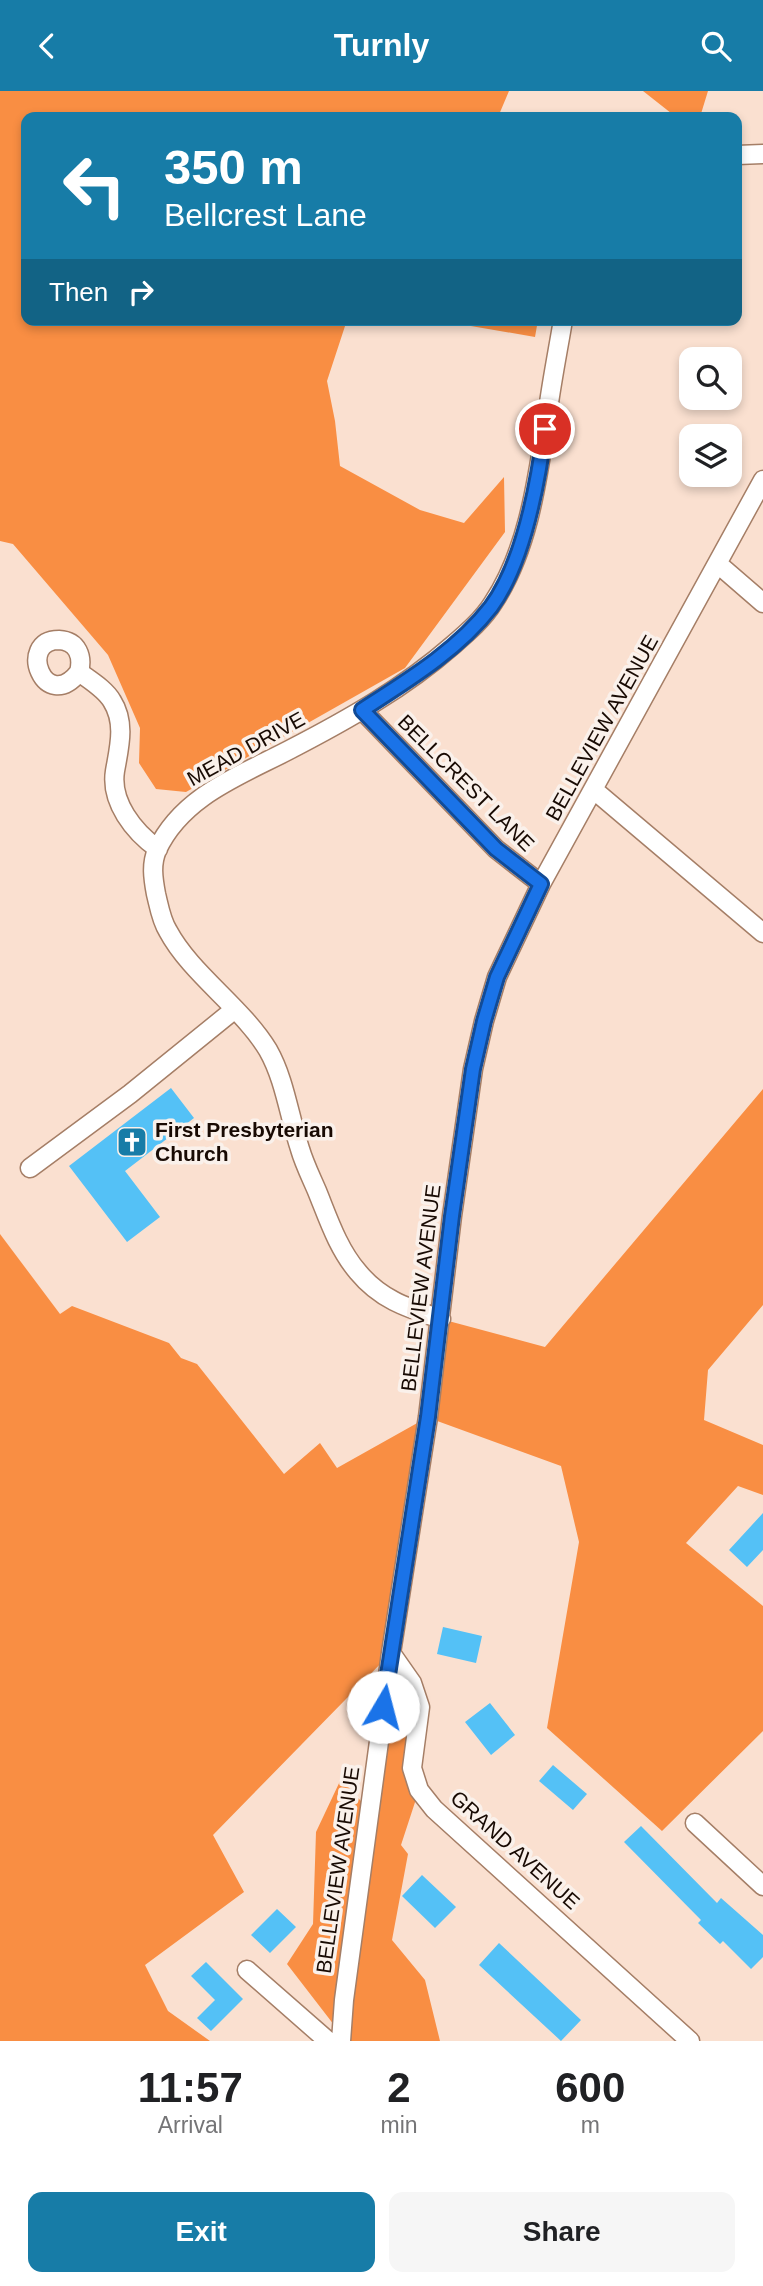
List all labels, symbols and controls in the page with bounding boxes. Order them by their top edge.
icon: back [28,27,66,65]
text: Turnly [334,27,429,63]
icon: search [697,27,735,65]
icon: left [49,140,140,231]
text: 350 m [164,140,303,194]
text: Bellcrest Lane [164,197,367,233]
icon: right [122,273,160,311]
text: Then [49,277,108,307]
map controls [679,347,742,487]
button: search [679,347,742,410]
pin [515,399,575,459]
icon: arrive [526,410,564,448]
button: layers [679,424,742,487]
street label: BELLEVIEW AVENUE [541,631,662,825]
street label: MEAD DRIVE [183,707,308,790]
street label: BELLCREST LANE [394,710,539,855]
place label: First Presbyterian Church [155,1118,334,1165]
church icon: First Presbyterian Church [115,1125,149,1159]
street label: BELLEVIEW AVENUE [396,1183,445,1393]
position arrow [346,1670,420,1744]
street label: BELLEVIEW AVENUE [312,1765,363,1975]
street label: GRAND AVENUE [446,1786,584,1913]
text: 11:57 [138,2064,243,2111]
text: 2 [387,2064,411,2111]
text: 600 [555,2064,625,2111]
text: Arrival [158,2112,223,2138]
text: min [380,2112,418,2138]
text: m [581,2112,600,2138]
button: Exit [28,2192,375,2272]
button: Share [389,2192,735,2272]

